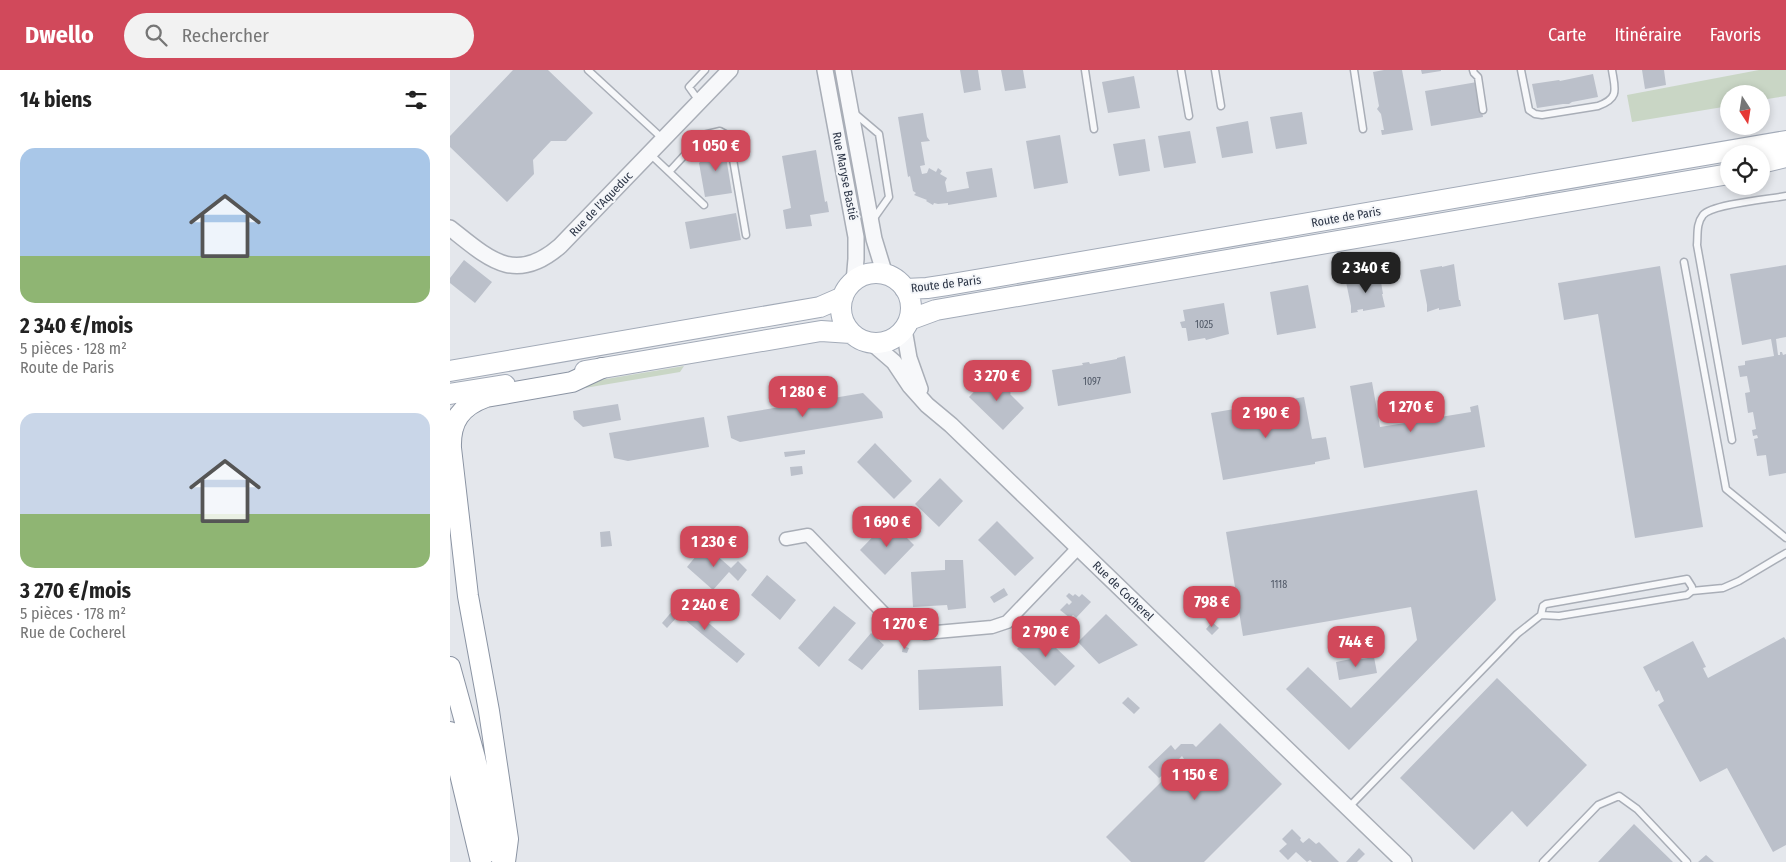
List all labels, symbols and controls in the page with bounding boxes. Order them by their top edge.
search box [124,13,474,58]
text: Dwello [25,21,94,49]
icon: search [142,21,170,49]
text: Rechercher [182,24,269,47]
text: Carte [1548,24,1586,46]
text: Itinéraire [1614,24,1682,46]
text: Favoris [1710,24,1761,46]
north arrow [1720,85,1770,135]
map controls [1720,85,1770,195]
icon: filters [402,86,430,114]
text: 14 biens [20,87,92,113]
pin: 1 050 € [670,129,762,172]
street label: Rue Maryse Bastié [830,131,860,221]
text: 1 050 € [692,136,740,155]
button: locate [1720,145,1770,195]
street label: Rue de l'Aqueduc [567,169,635,239]
icon: home [180,181,270,271]
street label: Route de Paris [1310,204,1382,230]
pin: 2 340 € [1320,252,1412,294]
text: 2 340 € [1342,258,1390,277]
street label: Route de Paris [910,273,982,295]
text: 2 340 €/mois [20,313,133,339]
house number: 1025 [1195,319,1213,331]
text: 5 pièces · 128 m² [20,339,127,358]
text: Route de Paris [20,358,114,377]
pin: 3 270 € [951,360,1043,402]
text: 3 270 € [974,366,1020,385]
pin: 1 280 € [757,376,849,418]
house number: 1097 [1083,376,1101,388]
text: 1 280 € [780,382,826,401]
pin: 1 270 € [1365,390,1457,433]
pin: 2 190 € [1220,396,1312,439]
text: 1 270 € [1389,397,1433,416]
text: 2 190 € [1243,403,1289,422]
icon: home [180,446,270,536]
pin: 1 690 € [841,506,933,548]
text: 1 690 € [863,512,911,531]
pin: 1 230 € [668,526,760,568]
text: 1 230 € [691,532,737,551]
street label: Rue de Cocherel [1090,558,1156,624]
text: 3 270 €/mois [20,578,131,604]
house number: 1118 [1271,579,1287,591]
pin: 798 € [1177,586,1247,628]
pin: 2 240 € [659,588,751,631]
text: 798 € [1194,592,1230,611]
text: 2 240 € [682,595,728,614]
text: 5 pièces · 178 m² [20,604,126,623]
pin: 1 270 € [859,608,951,650]
text: 1 270 € [883,614,927,633]
pin: 2 790 € [1000,616,1092,658]
text: 2 790 € [1023,622,1069,641]
text: Rue de Cocherel [20,623,126,642]
pin: 744 € [1321,626,1391,668]
text: 744 € [1339,632,1373,651]
pin: 1 150 € [1149,758,1241,801]
text: 1 150 € [1172,765,1218,784]

